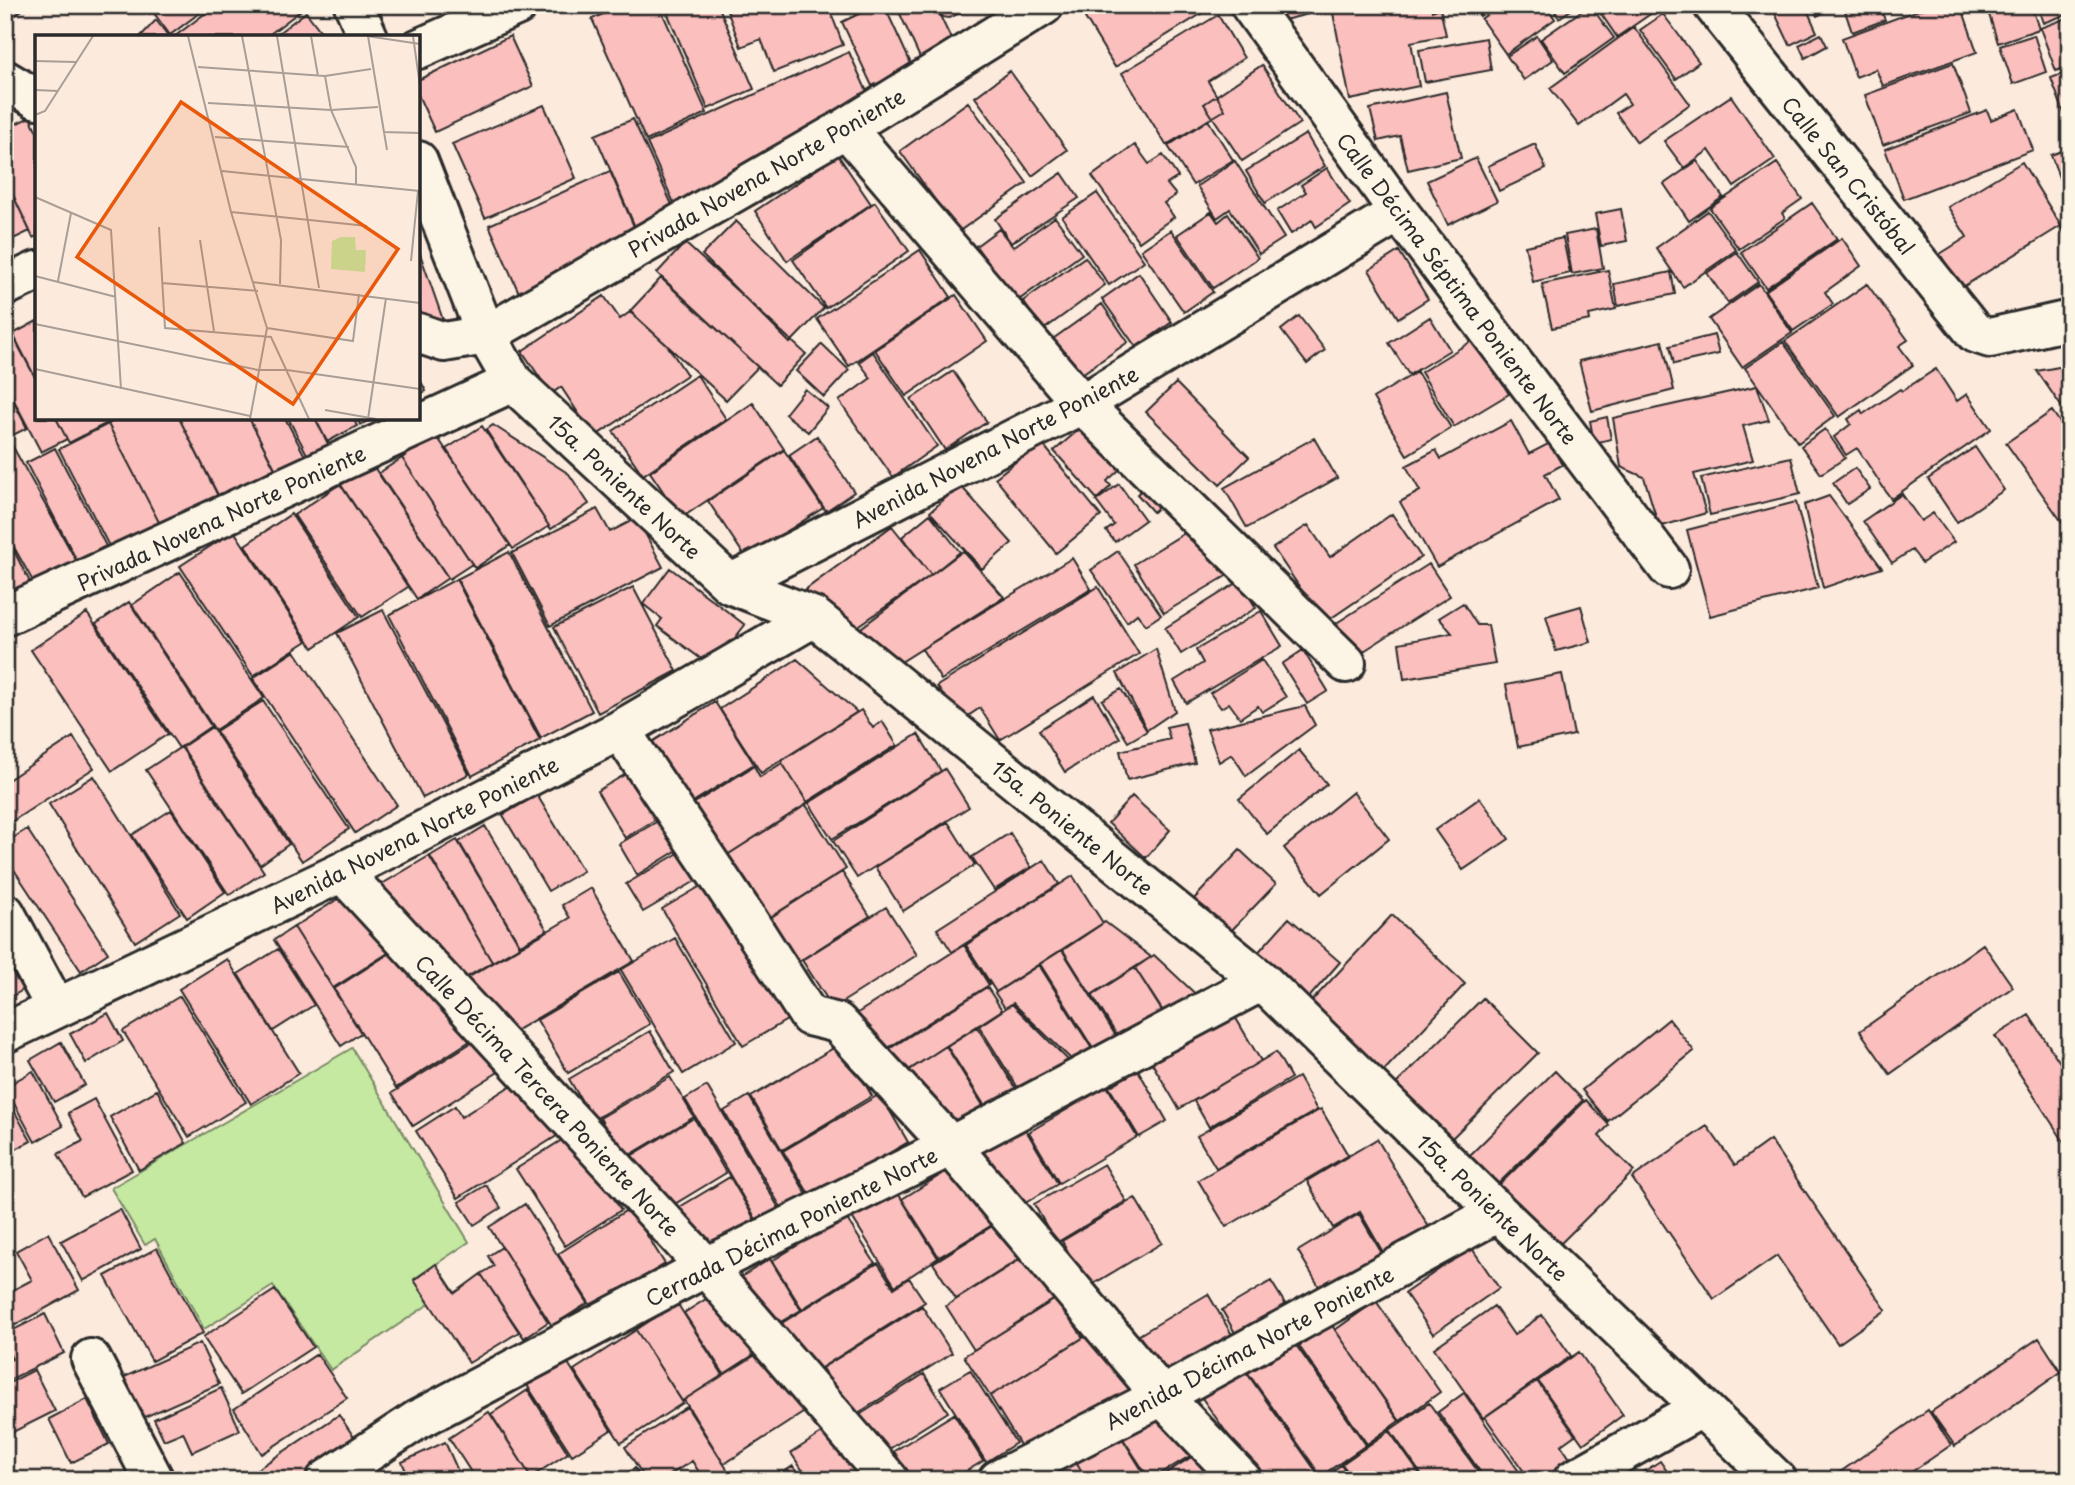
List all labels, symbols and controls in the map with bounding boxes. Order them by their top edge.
inset map [35,35,420,420]
street label: Privada Novena Norte Poniente [622,79,910,265]
street label: Calle San Cristóbal [1775,89,1923,261]
street label: Calle Décima Séptima Poniente Norte [1330,125,1586,451]
street label: Avenida Novena Norte Poniente [846,357,1144,535]
street label: 15a. Poniente Norte [541,406,709,566]
street label: Privada Novena Norte Poniente [71,436,371,598]
street label: Avenida Novena Norte Poniente [264,747,564,921]
street label: 15a. Poniente Norte [985,752,1161,902]
street label: Calle Décima Tercera Poniente Norte [408,947,688,1243]
street label: 15a. Poniente Norte [1410,1126,1576,1288]
street label: Cerrada Décima Poniente Norte [639,1138,943,1314]
street label: Avenida Décima Norte Poniente [1099,1257,1399,1437]

